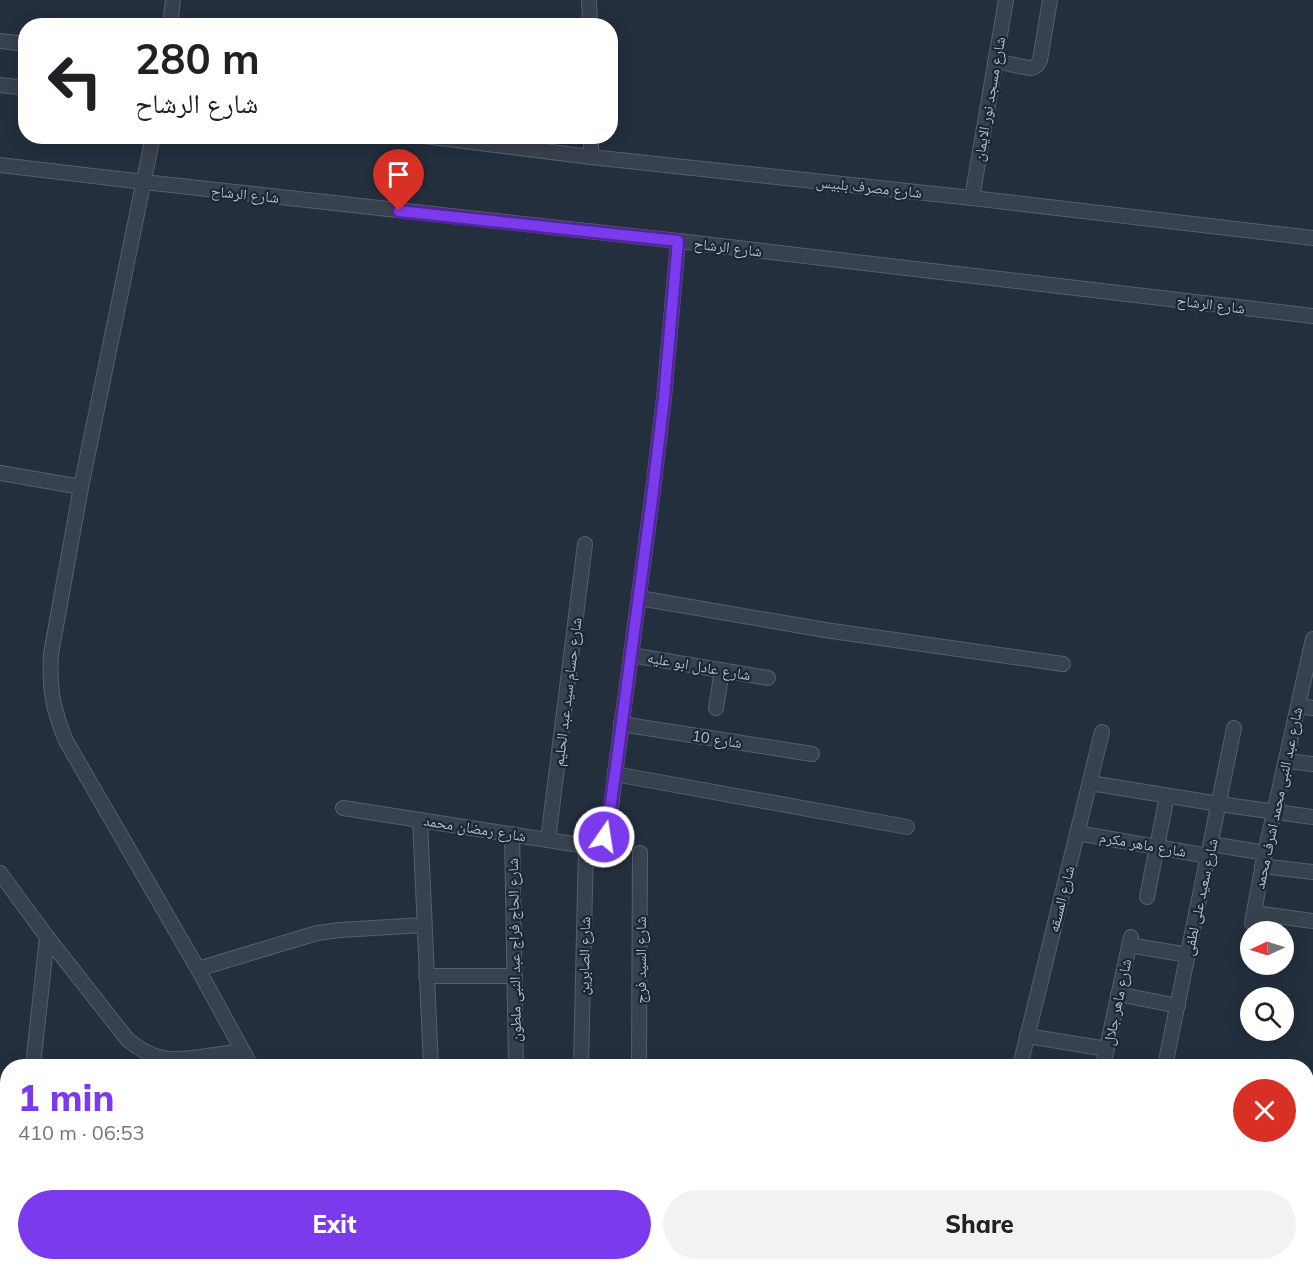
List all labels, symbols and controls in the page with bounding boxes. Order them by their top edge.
text: 280 m [135,32,260,85]
street label: شارع مسجد نور الايمان [969,35,1010,163]
icon: left [36,42,114,120]
text: شارع الرشاح [135,86,258,120]
pin [373,149,424,211]
icon: arrive [382,158,415,191]
street label: شارع مصرف بلبيس [815,172,923,203]
street label: شارع الرشاح [210,181,280,208]
street label: شارع الرشاح [693,233,763,262]
street label: شارع الرشاح [1176,290,1246,319]
street label: شارع حسام سيد عبد الحليم [548,616,587,768]
street label: شارع عادل ابو عليه [646,648,752,685]
street label: شارع عبد النبى محمد اشرف محمد [1249,705,1308,891]
street label: شارع 10 [690,726,744,753]
position arrow [572,805,636,869]
street label: شارع رمضان محمد [422,811,528,846]
street label: شارع ماهر مكرم [1098,827,1188,862]
street label: شارع سعيد على لطفى [1178,837,1223,957]
street label: شارع الحاج فراج عبد النبى ملطون [503,858,526,1042]
street label: شارع المسقه [1044,864,1079,934]
street label: شارع الصابرين [574,916,595,996]
street label: شارع السيد فرج [631,916,651,1004]
north arrow [1240,921,1294,975]
map controls [1240,921,1294,1041]
street label: شارع ماهر جلال [1099,957,1136,1047]
button: search [1240,987,1294,1041]
text: 1 min [18,1075,114,1120]
button: close [1233,1079,1296,1142]
text: 410 m · 06:53 [18,1120,144,1145]
button: Exit [18,1190,651,1259]
button: Share [663,1190,1296,1259]

